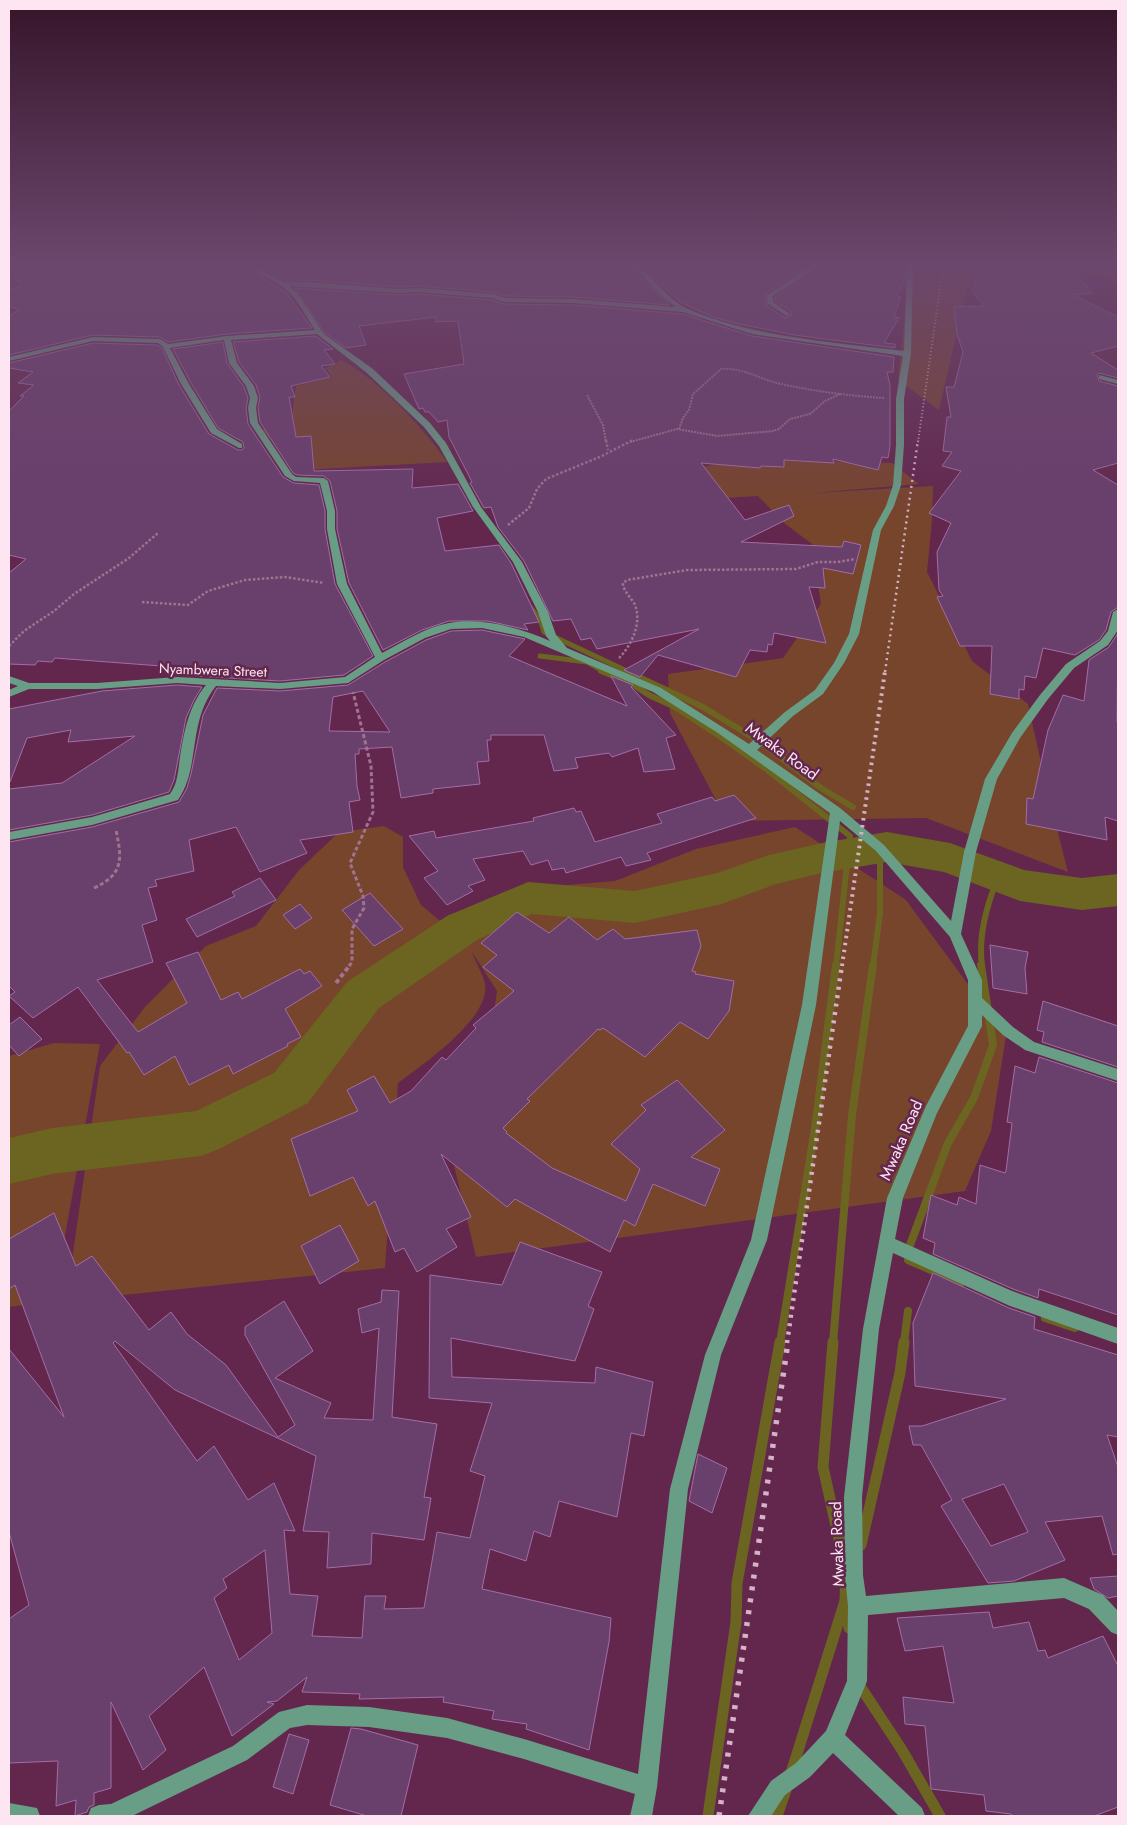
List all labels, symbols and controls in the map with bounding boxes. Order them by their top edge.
street label: Nyambwera Street [159,658,268,682]
street label: Mwaka Road [741,717,823,785]
street label: Mwaka Road [874,1096,928,1184]
street label: Mwaka Road [824,1501,850,1587]

